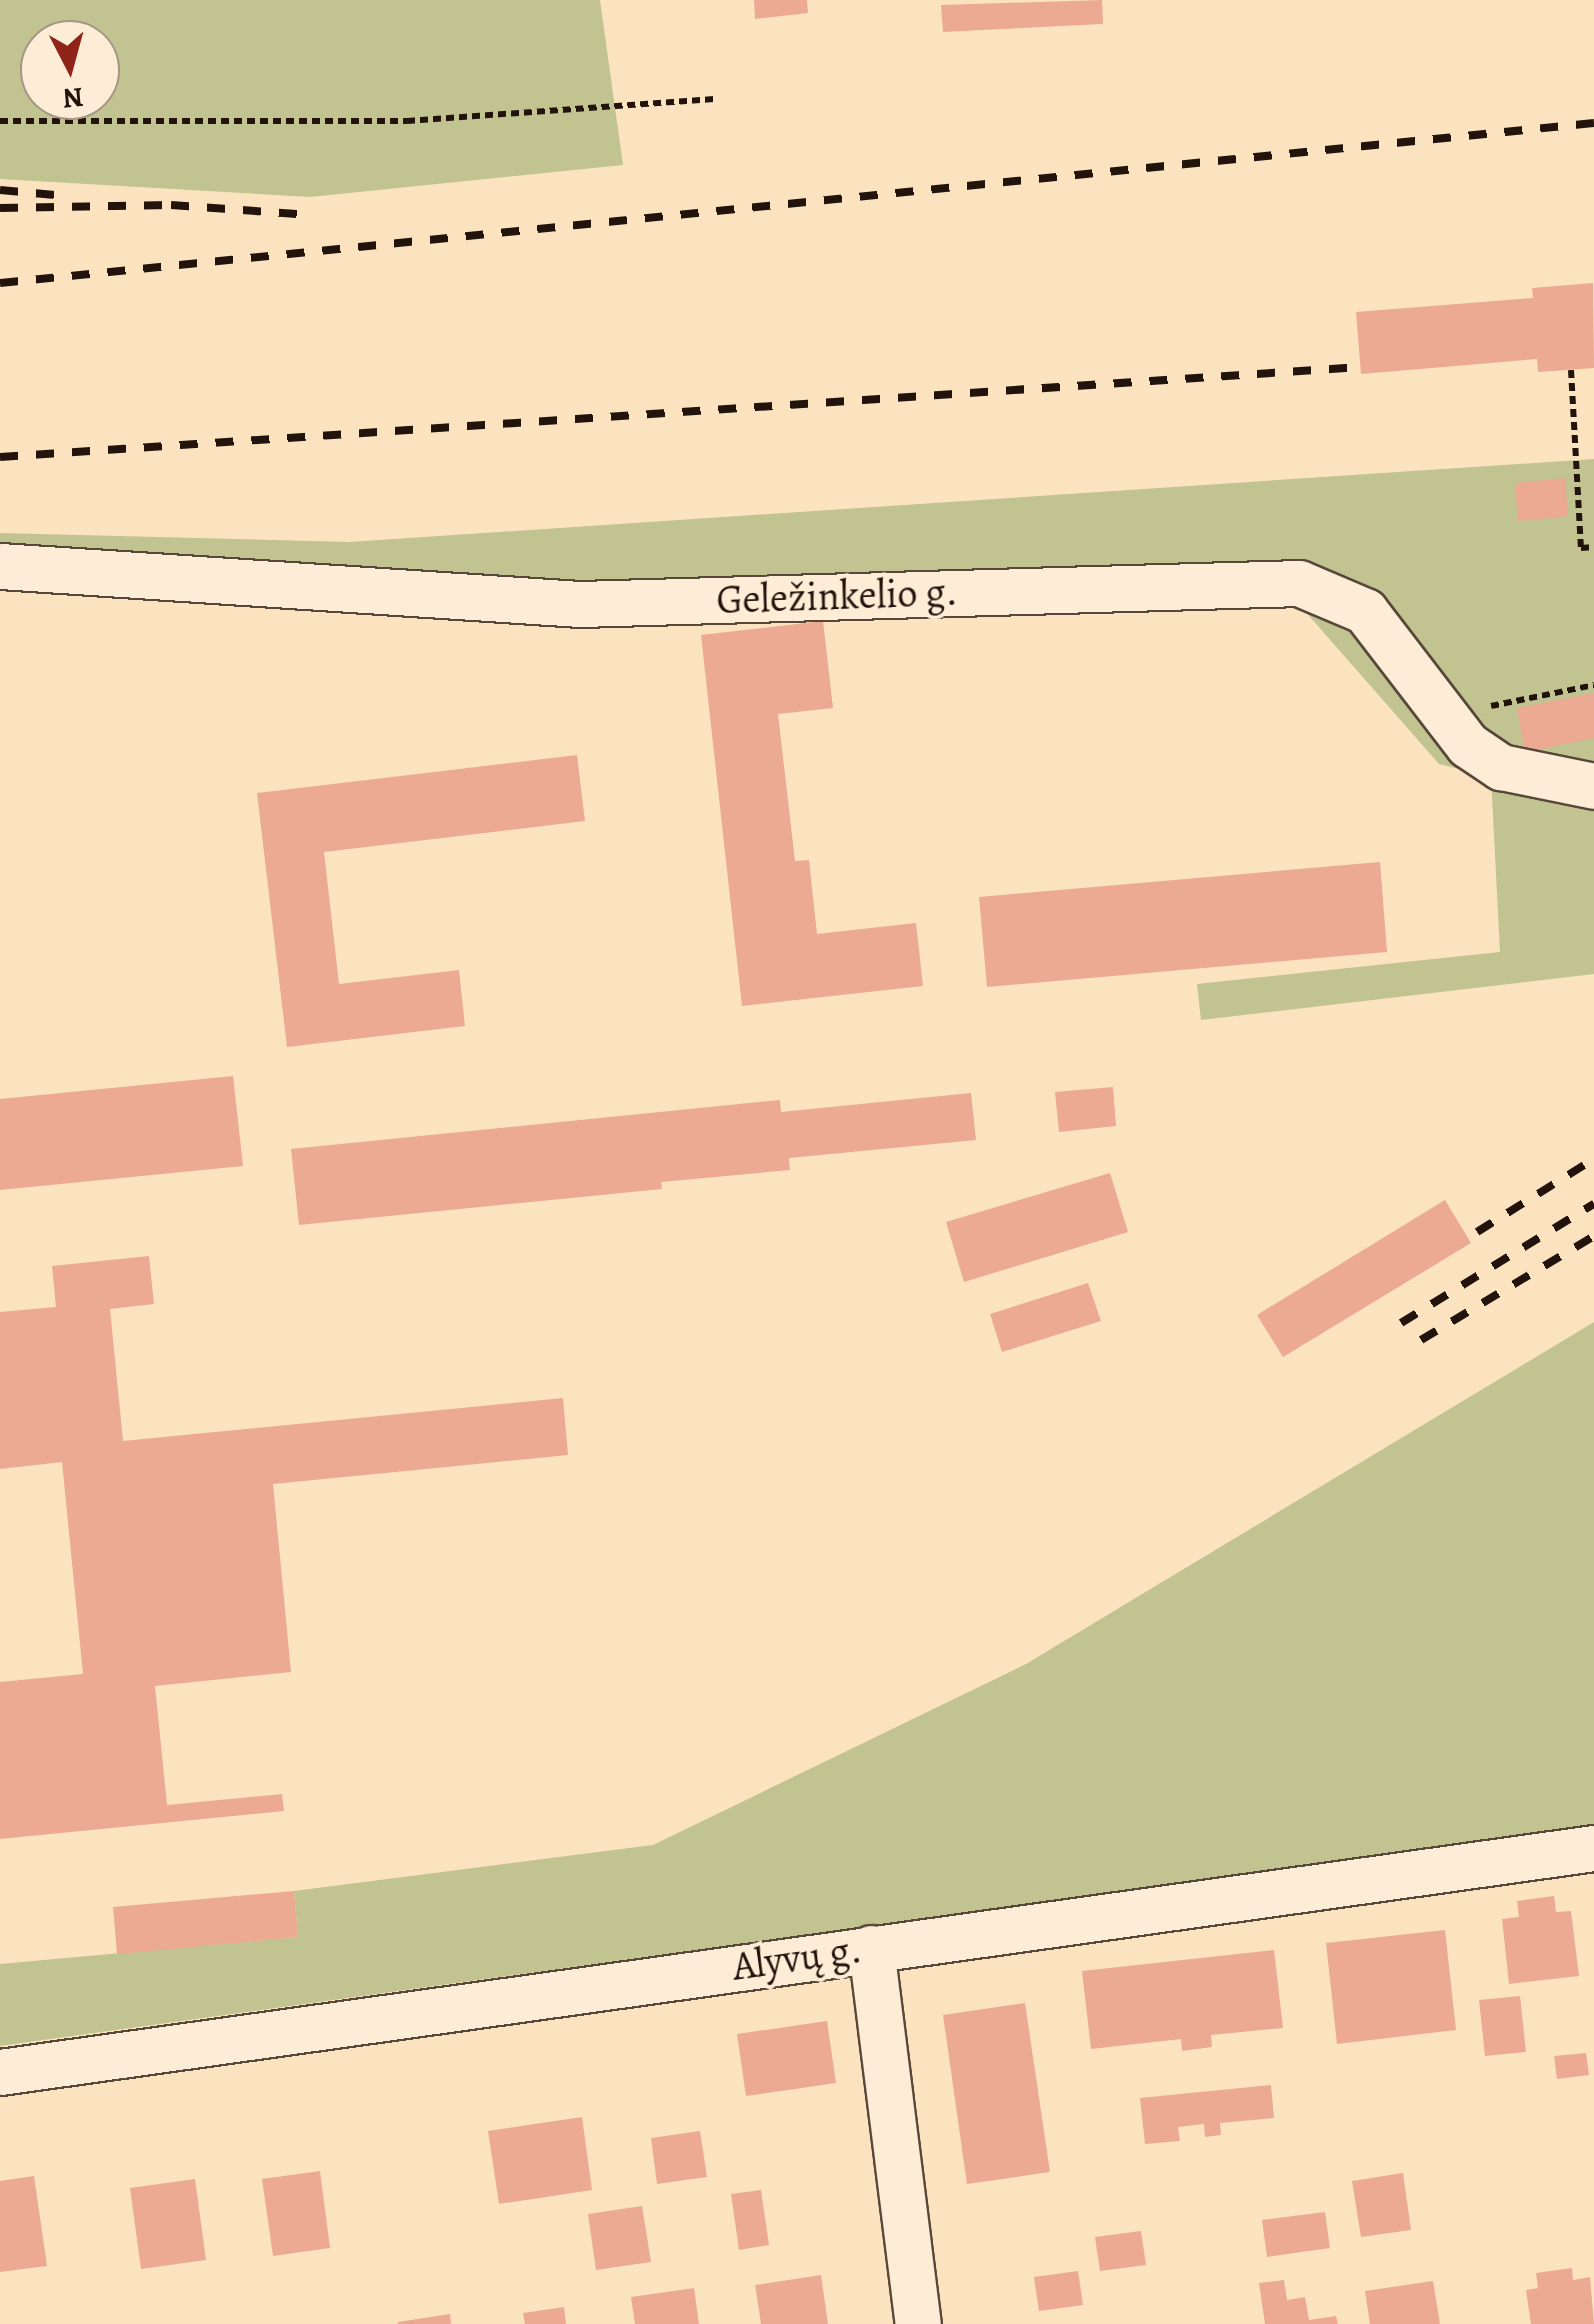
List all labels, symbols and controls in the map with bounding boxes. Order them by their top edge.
north arrow [20,20,120,120]
text: N [61,78,85,118]
street label: Geležinkelio g. [716,568,958,624]
street label: Alyvų g. [729,1925,865,1991]

